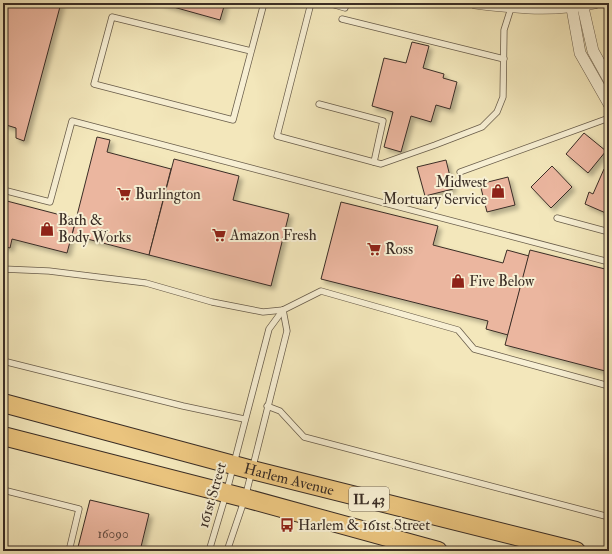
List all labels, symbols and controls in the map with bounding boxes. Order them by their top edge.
place label: Midwest Mortuary Service [383,173,487,209]
shop icon: Midwest Mortuary Service [490,183,506,199]
place label: Burlington [135,185,201,204]
supermarket icon: Burlington [116,186,132,202]
place label: Bath & Body Works [58,211,131,247]
shop icon: Bath & Body Works [39,221,55,237]
place label: Amazon Fresh [229,226,317,245]
supermarket icon: Amazon Fresh [211,227,227,243]
place label: Ross [385,240,413,259]
supermarket icon: Ross [366,241,382,257]
place label: Five Below [469,272,535,291]
shop icon: Five Below [450,273,466,289]
street label: Harlem Avenue [242,459,336,500]
street label: 161st Street [194,460,231,530]
road number: IL 43 [349,487,389,511]
place label: Harlem & 161st Street [298,516,430,535]
bus stop icon: Harlem & 161st Street [279,517,295,533]
house number: 16090 [97,526,129,542]

